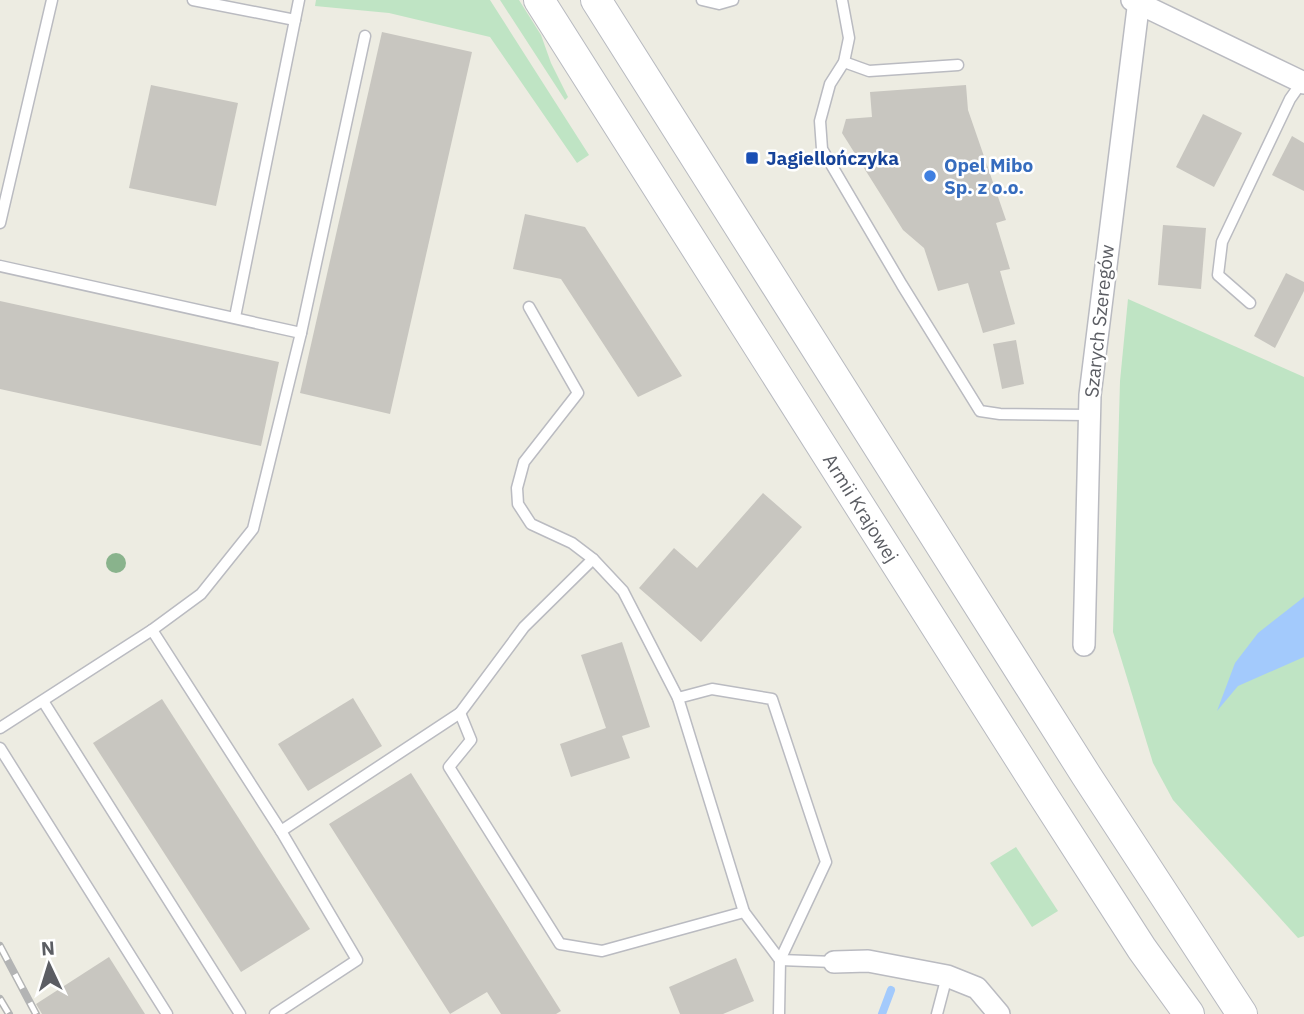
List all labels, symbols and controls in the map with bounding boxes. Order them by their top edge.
place label: Jagiellończyka [766,146,899,170]
marker: Jagiellończyka [744,150,760,166]
place label: Opel Mibo Sp. z o.o. [944,153,1034,199]
marker: Opel Mibo Sp. z o.o. [922,168,938,184]
street label: Szarych Szeregów [1079,243,1119,399]
street label: Armii Krajowej [818,449,904,567]
north arrow [14,930,84,1000]
text: N [40,936,56,960]

